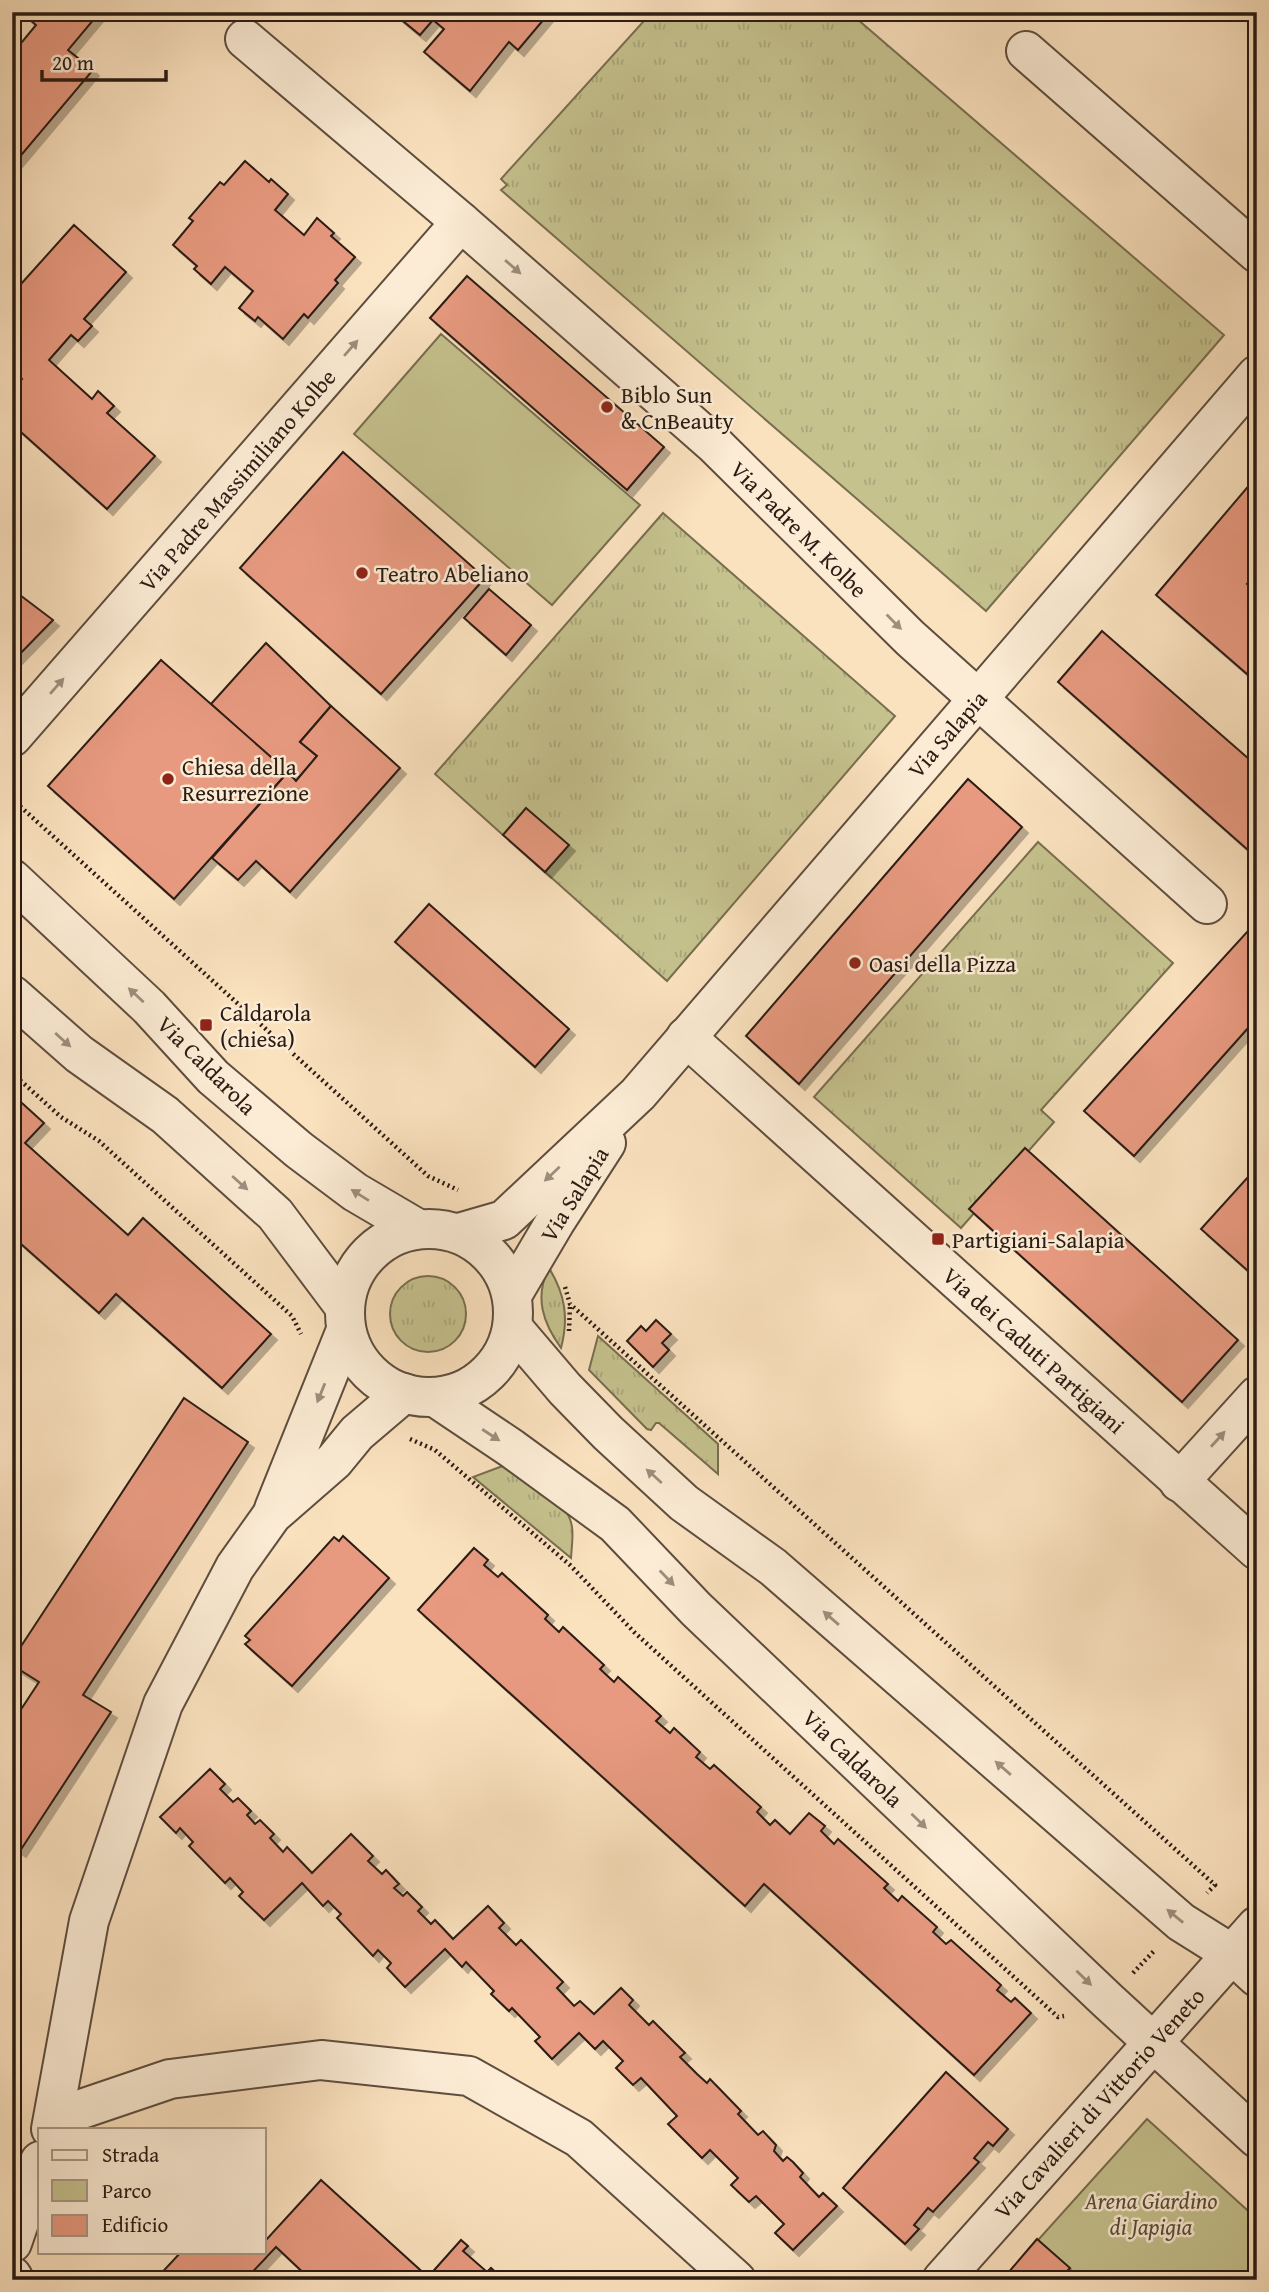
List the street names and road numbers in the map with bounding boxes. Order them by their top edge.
street label: Via Padre Massimiliano Kolbe [131,361,343,599]
street label: Via Padre M. Kolbe [723,453,875,605]
street label: Via Salapia [900,683,995,785]
street label: Via Caldarola [150,1008,264,1122]
street label: Via Salapia [532,1140,616,1248]
street label: Via dei Caduti Partigiani [936,1259,1132,1441]
street label: Via Caldarola [795,1701,911,1815]
street label: Via Cavalieri di Vittorio Veneto [986,1980,1212,2226]

